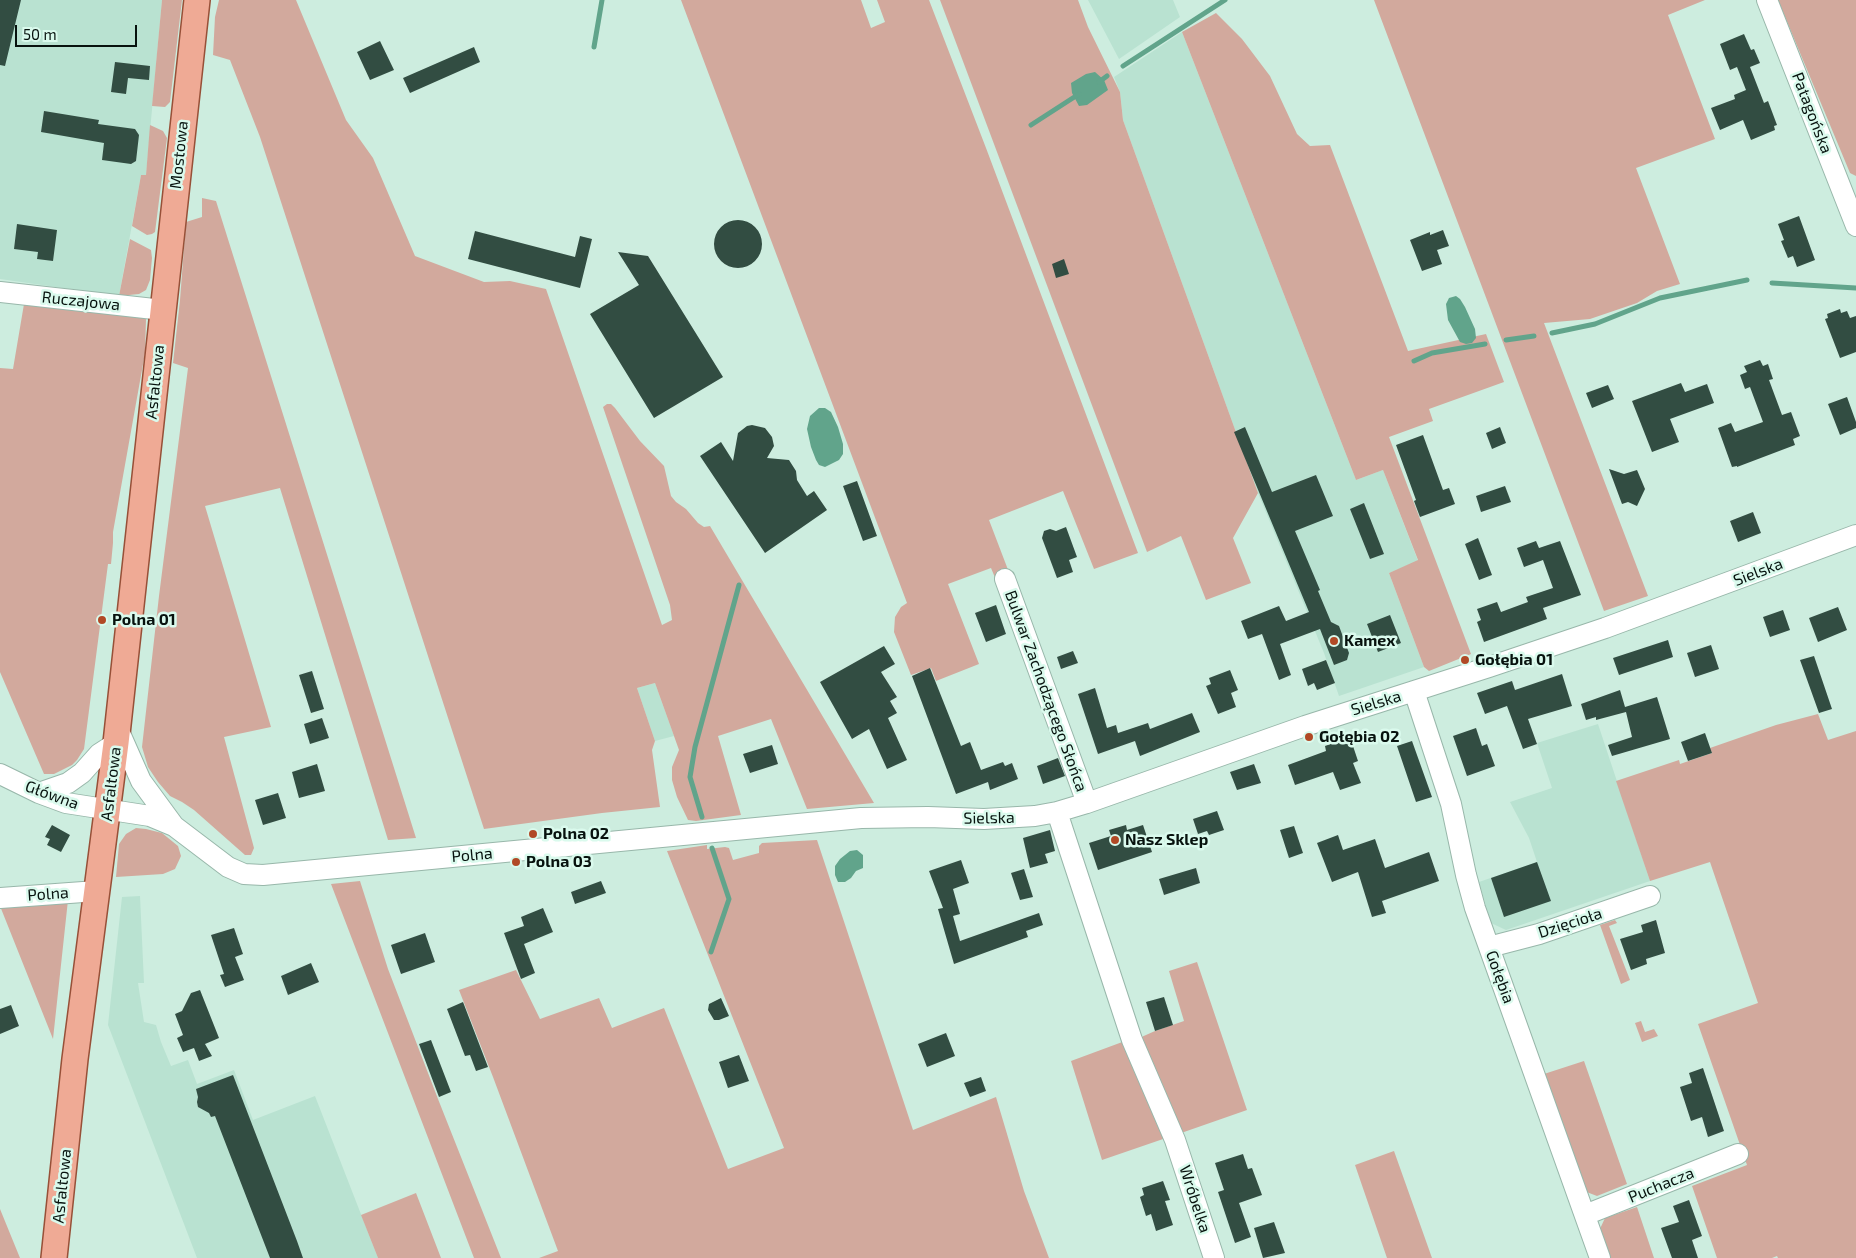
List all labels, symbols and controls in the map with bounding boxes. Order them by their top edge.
scale bar [18,15,140,47]
text: 50 m [23,25,57,43]
street label: Patagońska [1788,70,1836,156]
street label: Mostowa [166,120,192,190]
street label: Ruczajowa [41,287,121,315]
street label: Asfaltowa [142,344,168,420]
street label: Sielska [1731,554,1785,590]
street label: Bulwar Zachodzącego Słońca [1001,588,1091,794]
place label: Polna 01 [112,610,176,630]
marker: Polna 01 [96,614,108,626]
place label: Kamex [1344,631,1395,651]
marker: Kamex [1328,635,1340,647]
place label: Gołębia 01 [1475,650,1553,670]
marker: Gołębia 01 [1459,654,1471,666]
street label: Sielska [1349,686,1403,720]
place label: Gołębia 02 [1319,727,1399,747]
marker: Gołębia 02 [1303,731,1315,743]
street label: Asfaltowa [97,746,125,822]
street label: Główna [23,776,81,814]
street label: Sielska [963,808,1015,828]
place label: Polna 02 [543,824,609,844]
marker: Polna 02 [527,828,539,840]
place label: Nasz Sklep [1125,830,1208,850]
marker: Nasz Sklep [1109,834,1121,846]
street label: Polna [451,844,493,866]
place label: Polna 03 [526,852,592,872]
marker: Polna 03 [510,856,522,868]
street label: Polna [27,883,69,905]
street label: Dzięcioła [1536,904,1604,942]
street label: Gołębia [1482,948,1518,1006]
street label: Asfaltowa [49,1148,75,1224]
street label: Wróbelka [1175,1163,1215,1235]
street label: Puchacza [1625,1163,1697,1207]

